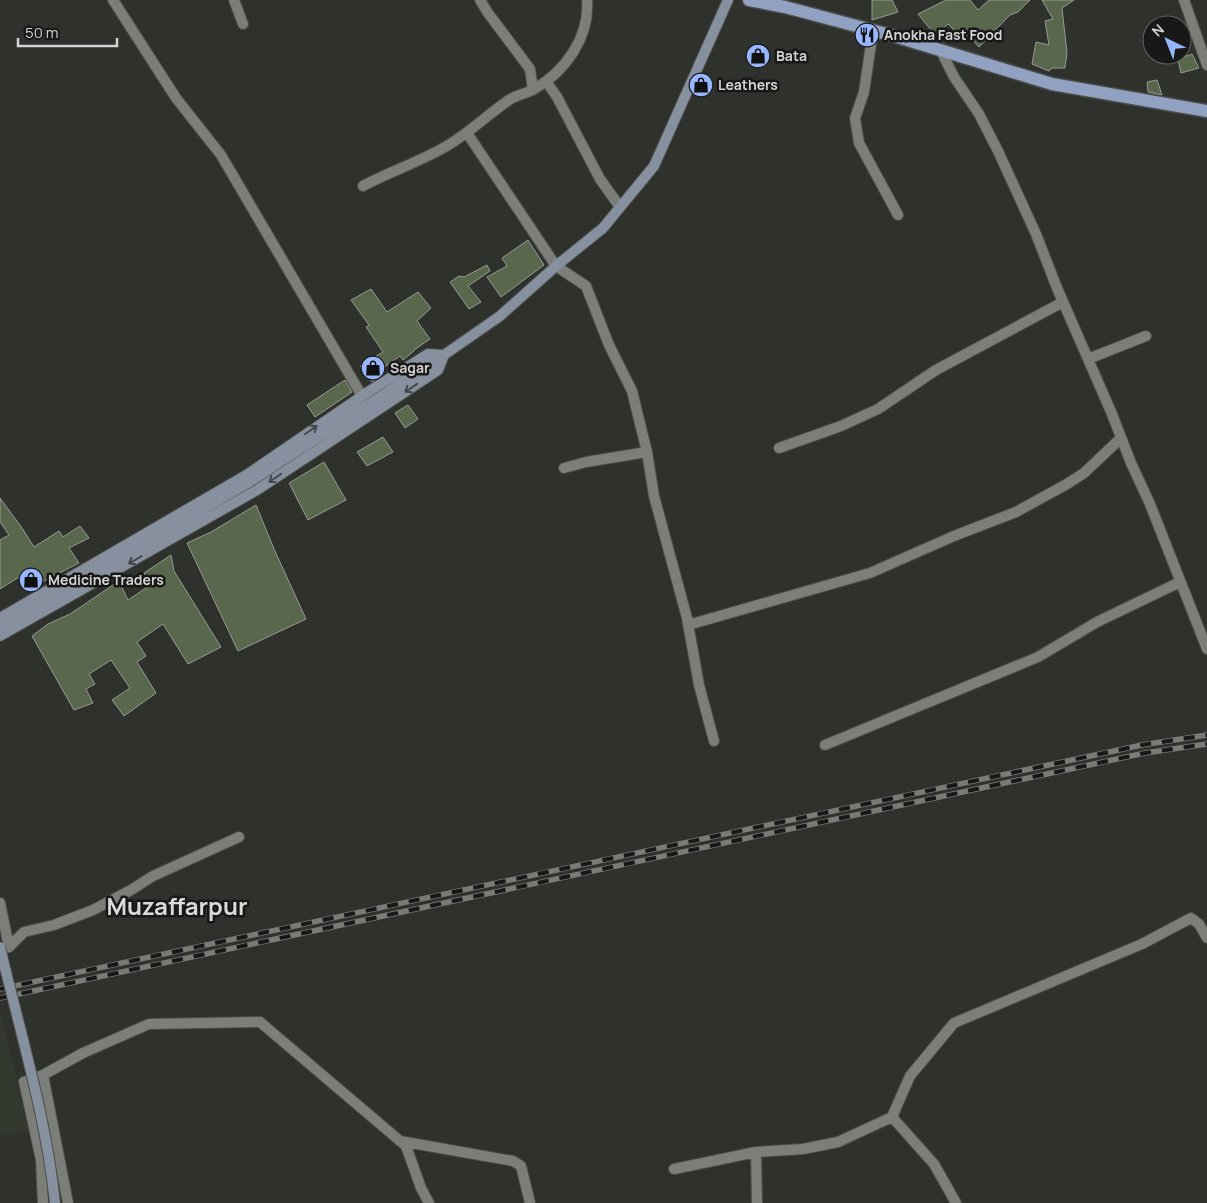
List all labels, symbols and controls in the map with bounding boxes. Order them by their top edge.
scale bar [18,15,116,47]
north arrow [1142,15,1192,65]
text: N [1148,20,1168,41]
text: 50 m [25,22,59,43]
restaurant icon: Anokha Fast Food [854,22,880,48]
place label: Anokha Fast Food [884,25,1002,44]
shop icon: Bata [745,43,771,69]
place label: Bata [776,46,807,65]
shop icon: Leathers [688,72,714,98]
place label: Leathers [718,75,778,94]
shop icon: Sagar [360,355,386,381]
place label: Sagar [390,358,430,377]
one-way arrow [404,383,418,393]
one-way arrow [304,425,318,435]
one-way arrow [269,473,283,483]
one-way arrow [128,555,143,565]
shop icon: Medicine Traders [18,567,44,593]
place label: Medicine Traders [48,570,164,589]
district label: Muzaffarpur [106,889,248,922]

